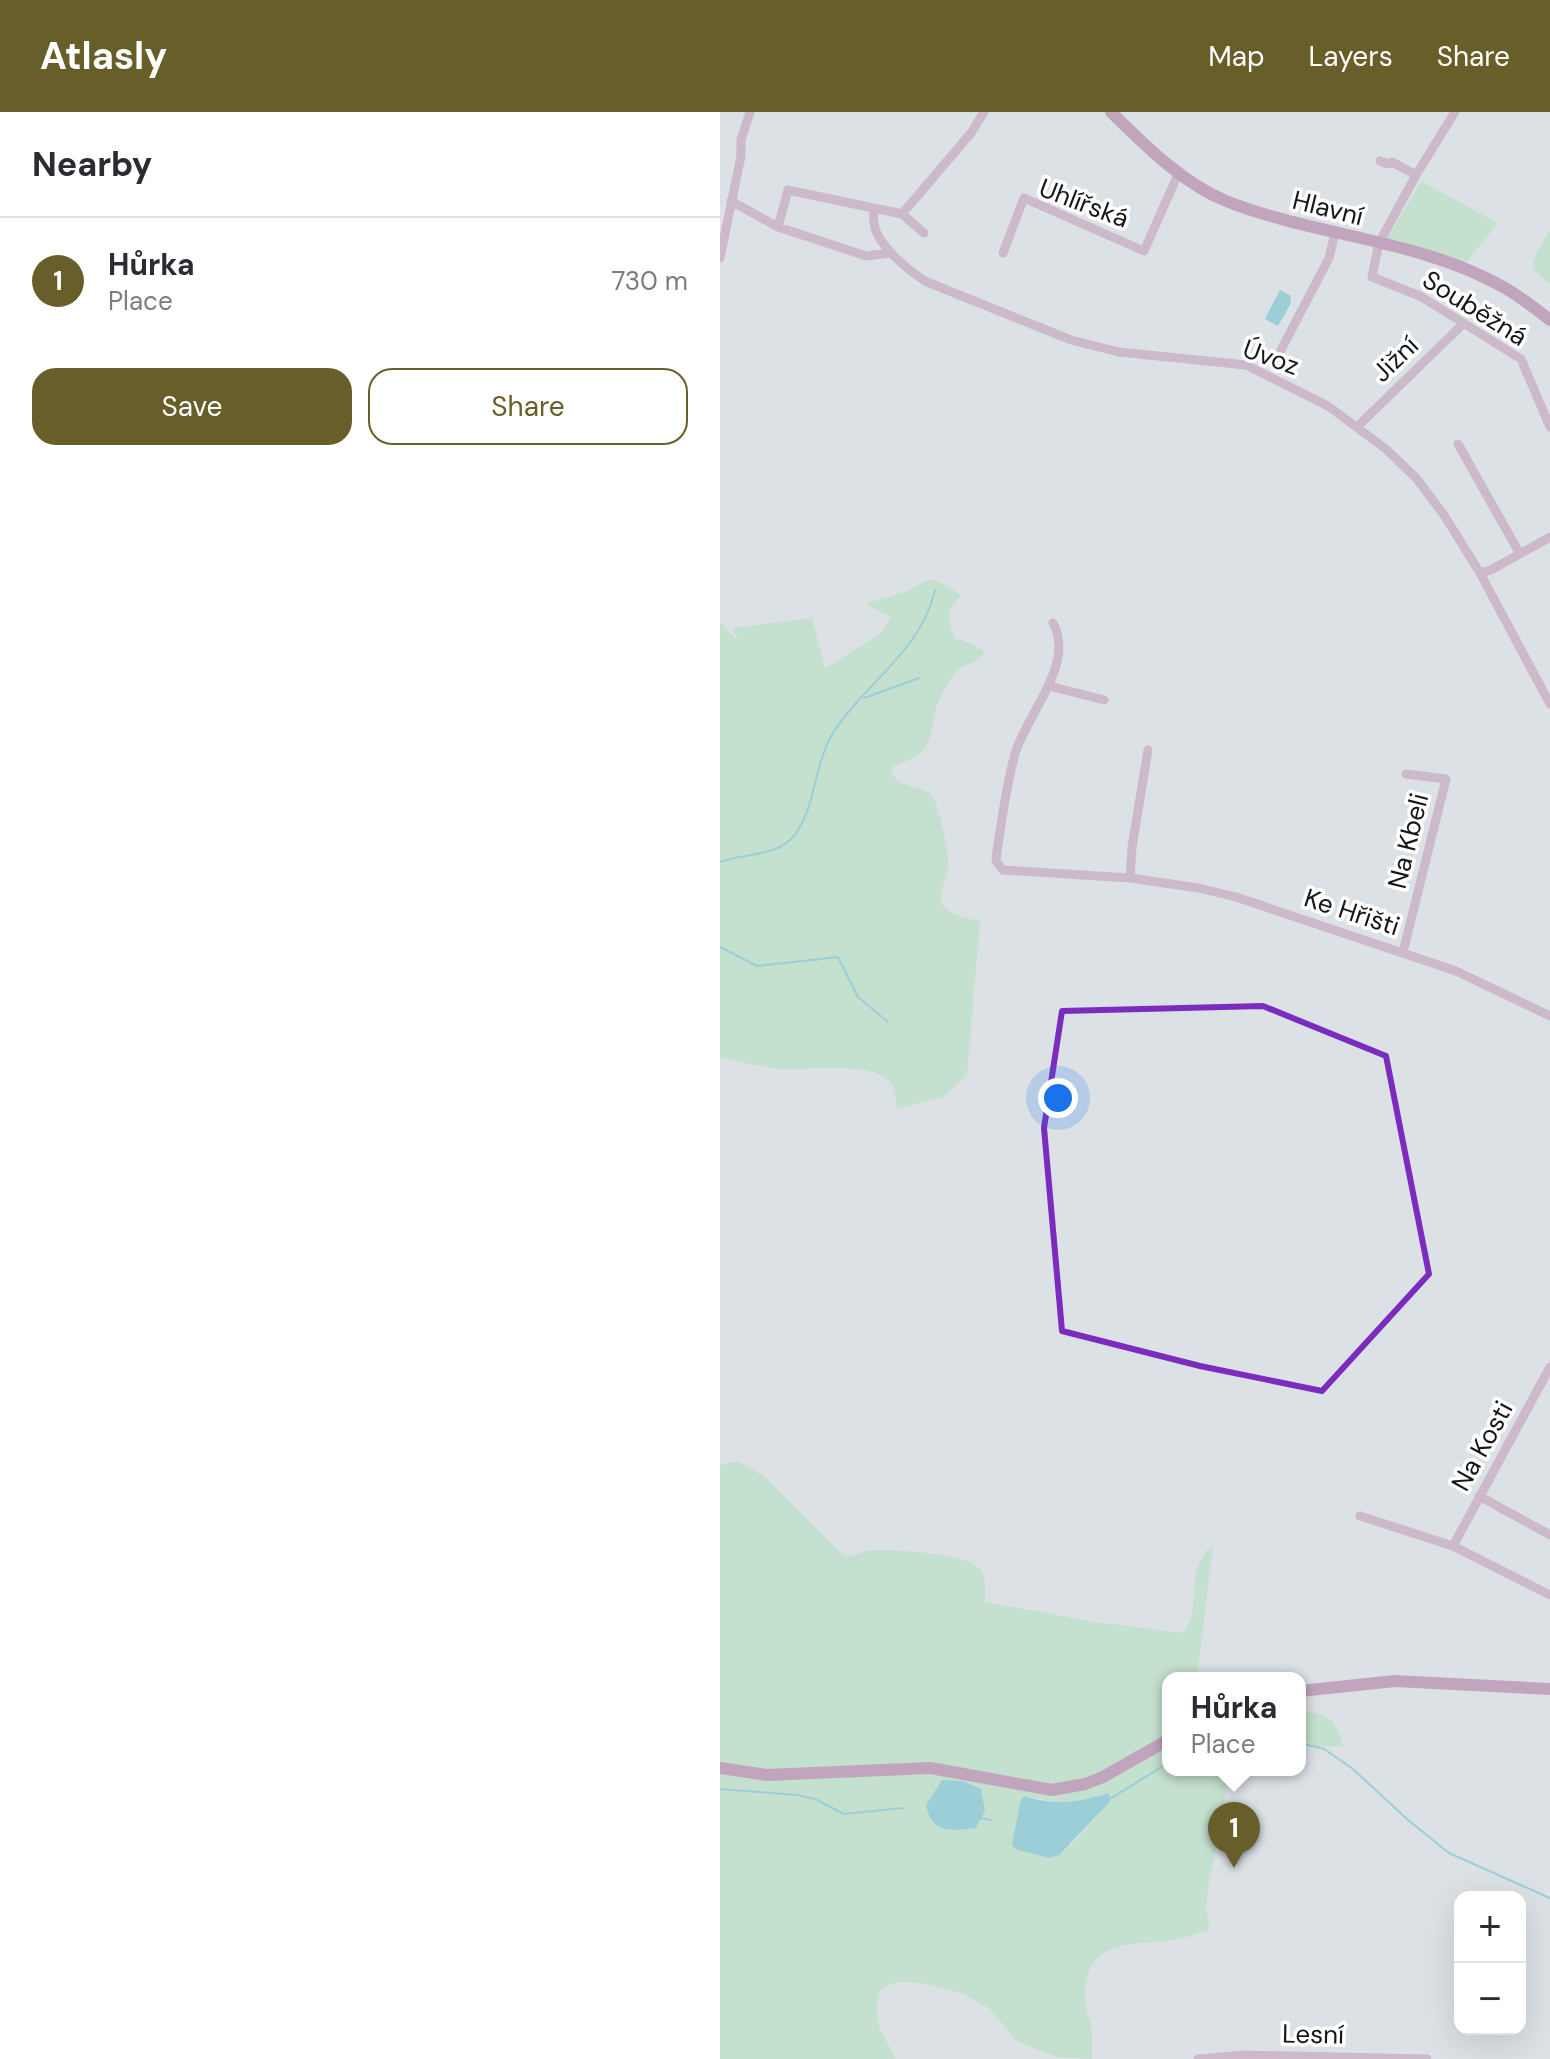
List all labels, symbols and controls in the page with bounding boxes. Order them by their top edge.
text: Atlasly [40,31,167,81]
text: Map [1208,38,1265,75]
text: Layers [1309,38,1393,75]
text: Share [1437,38,1510,75]
text: Nearby [32,142,152,187]
street label: Uhlířská [1034,170,1134,236]
street label: Hlavní [1289,183,1367,233]
text: Hůrka [108,245,195,284]
street label: Souběžná [1416,262,1534,354]
text: 1 [53,264,63,298]
text: 730 m [612,264,688,298]
text: Place [108,284,173,318]
street label: Jižní [1365,329,1426,389]
street label: Úvoz [1238,331,1304,383]
button: Save [32,368,352,445]
button: Share [368,368,688,445]
street label: Na Kbeli [1380,790,1436,892]
street label: Ke Hřišti [1300,881,1404,943]
your location [1038,1078,1078,1118]
street label: Na Kosti [1443,1395,1521,1497]
popup [1162,1672,1306,1776]
text: Hůrka [1191,1688,1277,1727]
text: Place [1191,1727,1255,1761]
pin: 1 [1208,1802,1260,1868]
map controls [1454,1891,1526,2035]
button: + [1454,1891,1526,1963]
button: − [1454,1963,1526,2035]
street label: Lesní [1282,2016,1344,2052]

